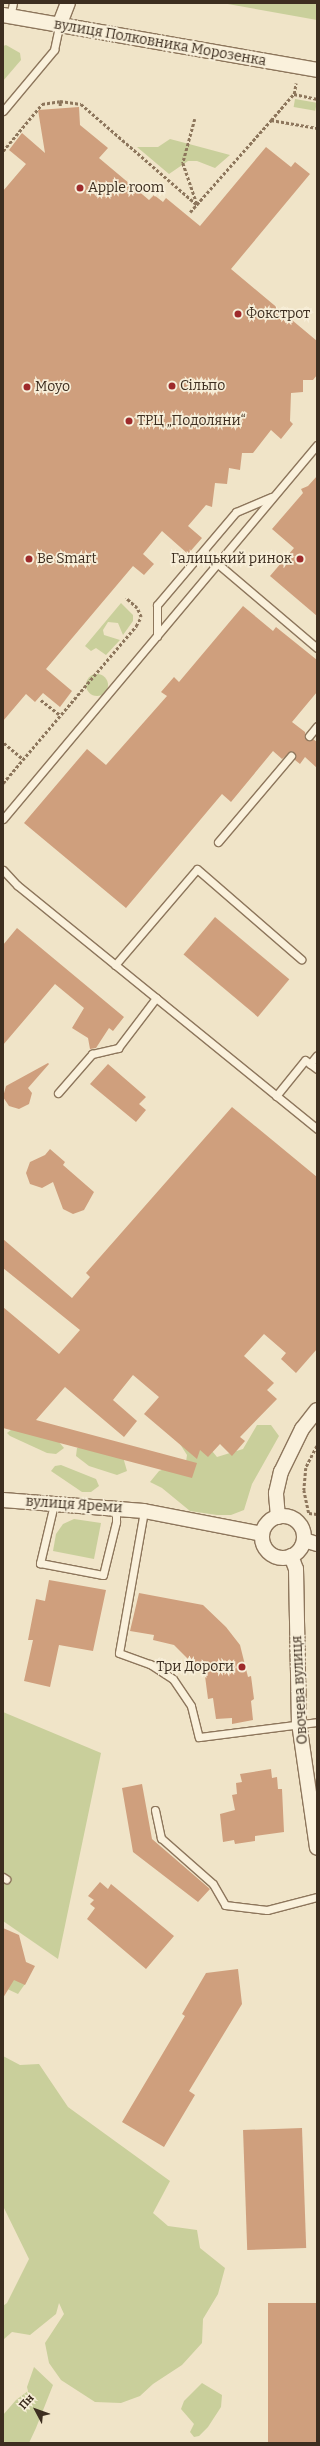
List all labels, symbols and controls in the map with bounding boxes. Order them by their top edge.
street label: вулиця Полковника Морозенка [53,16,267,70]
place label: Apple room [88,180,164,196]
marker: Apple room [75,183,85,193]
place label: Фокстрот [246,306,310,322]
marker: Фокстрот [233,309,243,319]
place label: Сільпо [180,378,225,394]
place label: Moyo [35,379,70,395]
marker: Сільпо [167,381,177,391]
marker: Moyo [22,382,32,392]
place label: ТРЦ „Подоляни“ [137,413,246,429]
marker: ТРЦ „Подоляни“ [124,416,134,426]
place label: Be Smart [37,551,97,567]
place label: Галицький ринок [171,551,292,567]
marker: Be Smart [24,554,34,564]
marker: Галицький ринок [295,554,305,564]
street label: вулиця Яреми [25,1493,123,1517]
street label: Овочева вулиця [289,1635,311,1745]
place label: Три Дороги [156,1659,234,1675]
marker: Три Дороги [237,1662,247,1672]
north arrow [16,2390,56,2430]
text: Пн [16,2392,37,2412]

